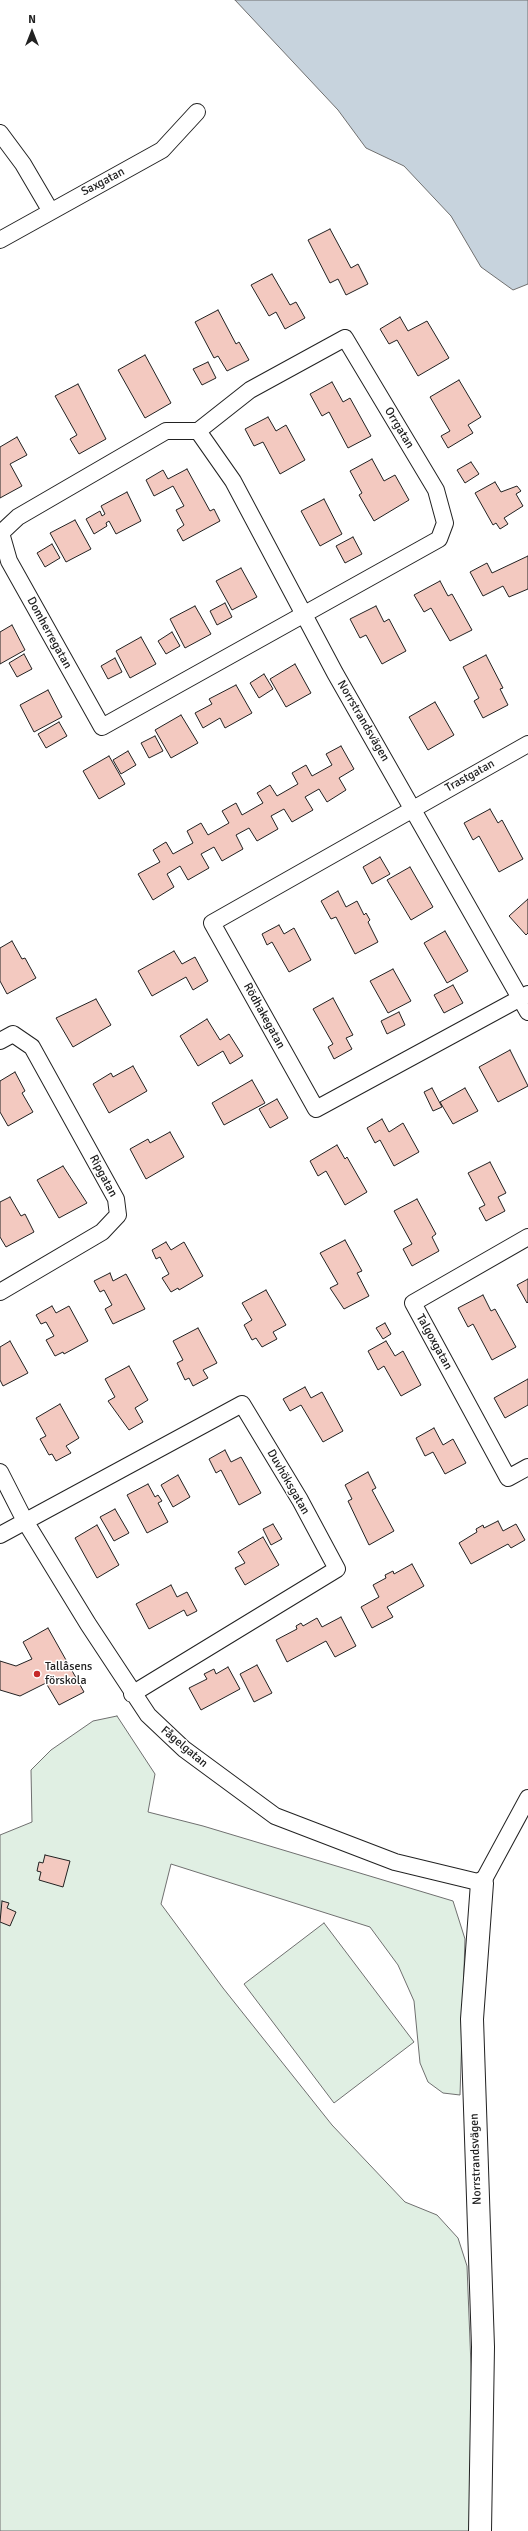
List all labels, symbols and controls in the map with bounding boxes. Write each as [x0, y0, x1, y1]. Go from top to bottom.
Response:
north arrow [12, 12, 52, 52]
text: N [28, 13, 36, 26]
street label: Saxgatan [79, 165, 127, 199]
street label: Orrgatan [381, 405, 417, 451]
street label: Domherregatan [23, 595, 75, 671]
street label: Norrstrandsvägen [334, 678, 392, 764]
street label: Trastgatan [443, 757, 497, 795]
street label: Rödhakegatan [240, 981, 288, 1051]
street label: Ripgatan [86, 1152, 120, 1200]
street label: Talgoxgatan [413, 1312, 455, 1372]
street label: Duvhöksgatan [264, 1447, 312, 1517]
place label: Tallåsens förskola [45, 1660, 92, 1688]
marker: Tallåsens förskola [32, 1669, 42, 1679]
street label: Fågelgatan [158, 1723, 210, 1771]
street label: Norrstrandsvägen [467, 2113, 485, 2205]

